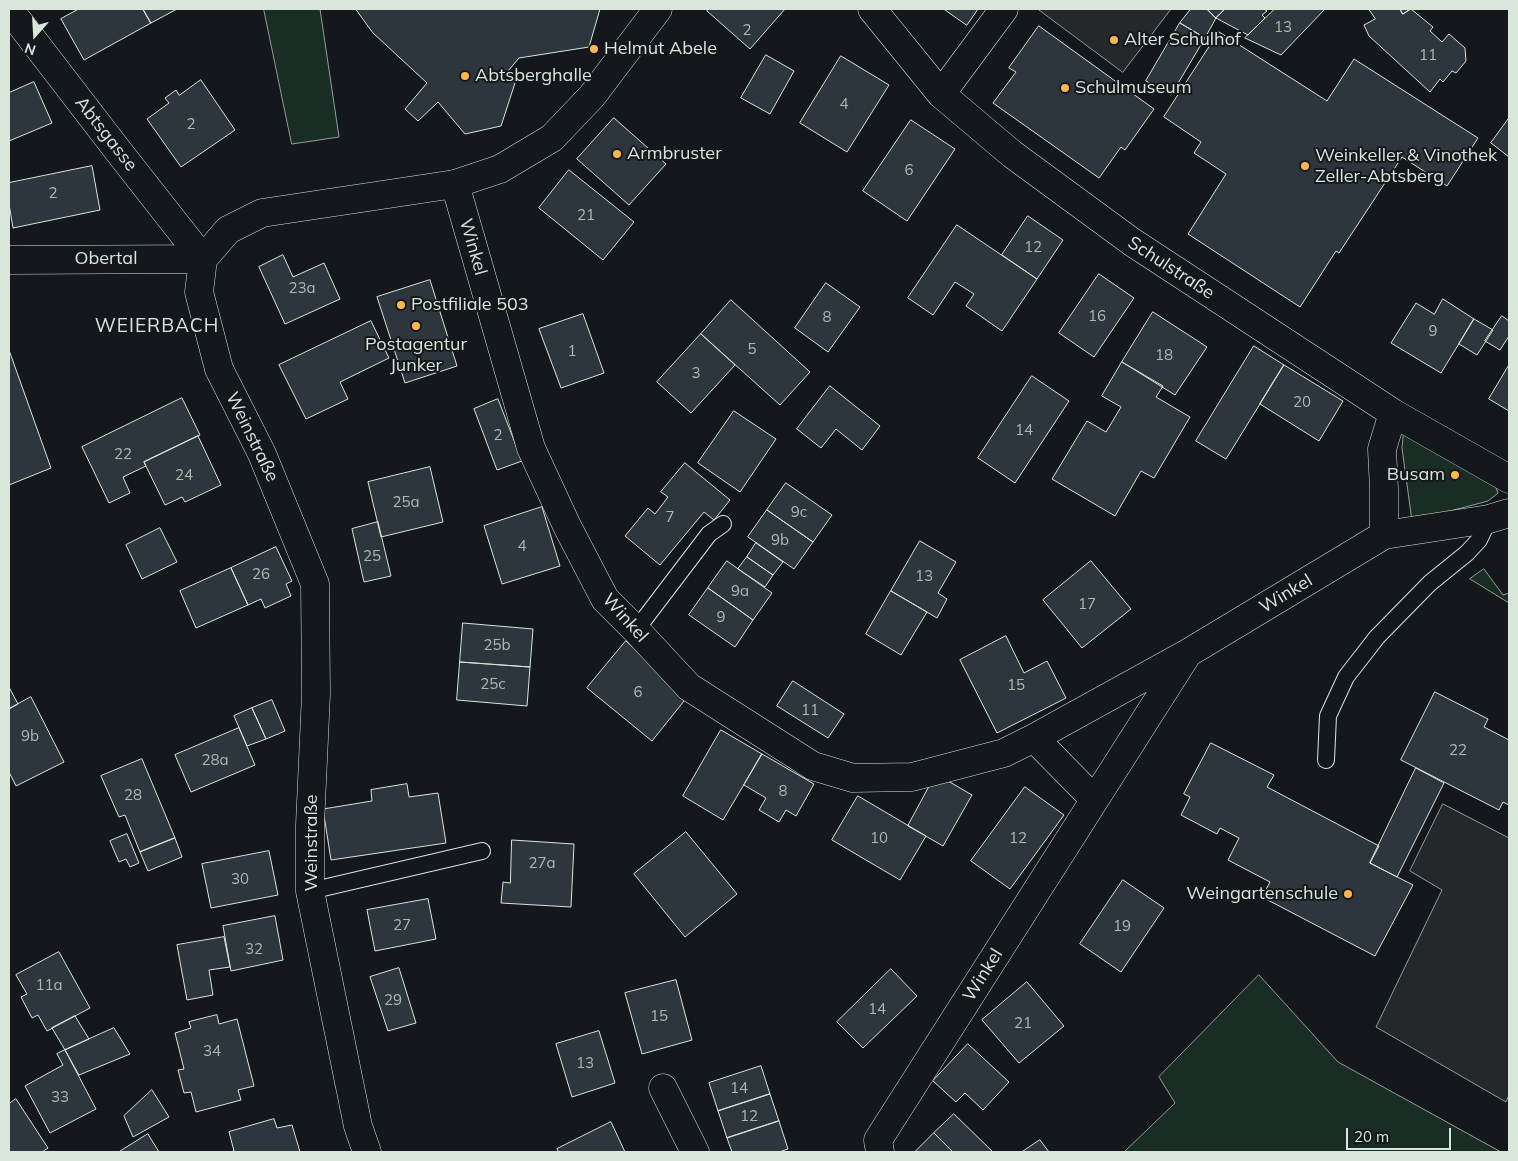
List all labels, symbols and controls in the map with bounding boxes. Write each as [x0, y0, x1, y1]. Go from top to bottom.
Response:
north arrow [10, 10, 60, 60]
house number: 13 [1274, 18, 1292, 36]
house number: 2 [743, 21, 751, 39]
place label: Alter Schulhof [1124, 29, 1241, 51]
marker: Alter Schulhof [1108, 34, 1120, 46]
place label: Helmut Abele [604, 38, 717, 60]
text: N [22, 39, 38, 59]
marker: Helmut Abele [588, 43, 600, 55]
house number: 11 [1419, 46, 1437, 64]
place label: Abtsberghalle [475, 65, 592, 87]
marker: Abtsberghalle [459, 70, 471, 82]
place label: Schulmuseum [1075, 77, 1191, 99]
marker: Schulmuseum [1059, 82, 1071, 94]
street label: Abtsgasse [70, 92, 142, 176]
house number: 4 [840, 95, 848, 113]
house number: 2 [187, 115, 195, 133]
place label: Armbruster [627, 143, 722, 165]
place label: Weinkeller & Vinothek Zeller-Abtsberg [1315, 145, 1497, 188]
marker: Armbruster [611, 148, 623, 160]
marker: Weinkeller & Vinothek Zeller-Abtsberg [1299, 160, 1311, 172]
house number: 6 [905, 161, 913, 179]
house number: 2 [49, 184, 57, 202]
house number: 21 [577, 206, 595, 224]
street label: Winkel [455, 216, 491, 278]
street label: Schulstraße [1124, 232, 1218, 304]
house number: 12 [1024, 238, 1042, 256]
street label: Obertal [75, 248, 137, 270]
house number: 23a [289, 279, 315, 297]
place label: Postfiliale 503 [411, 294, 529, 316]
marker: Postfiliale 503 [395, 299, 407, 311]
house number: 16 [1088, 307, 1106, 325]
house number: 8 [823, 308, 831, 326]
district label: WEIERBACH [94, 315, 220, 337]
marker: Postagentur Junker [410, 320, 422, 332]
house number: 9 [1429, 322, 1437, 340]
place label: Postagentur Junker [365, 334, 467, 376]
house number: 5 [748, 340, 756, 358]
house number: 1 [568, 342, 576, 360]
house number: 18 [1155, 346, 1173, 364]
house number: 3 [692, 364, 700, 382]
street label: Weinstraße [221, 389, 283, 485]
house number: 20 [1293, 393, 1311, 411]
house number: 14 [1015, 421, 1033, 439]
house number: 2 [494, 426, 502, 444]
house number: 22 [114, 445, 132, 463]
place label: Busam [1387, 464, 1445, 486]
house number: 24 [175, 466, 193, 484]
marker: Busam [1449, 469, 1461, 481]
house number: 25a [393, 493, 419, 511]
house number: 9c [791, 503, 807, 521]
house number: 7 [666, 508, 674, 526]
house number: 9b [771, 531, 789, 549]
house number: 4 [518, 537, 526, 555]
house number: 25 [363, 547, 381, 565]
house number: 26 [252, 565, 270, 583]
house number: 13 [915, 567, 933, 585]
street label: Winkel [1256, 570, 1316, 618]
house number: 9a [731, 582, 749, 600]
street label: Winkel [598, 589, 652, 647]
house number: 17 [1078, 595, 1096, 613]
house number: 9 [717, 608, 725, 626]
house number: 25b [484, 636, 510, 654]
house number: 25c [480, 675, 506, 693]
house number: 15 [1007, 676, 1025, 694]
house number: 6 [634, 683, 642, 701]
house number: 11 [801, 701, 819, 719]
house number: 9b [21, 727, 39, 745]
house number: 22 [1449, 741, 1467, 759]
house number: 28a [202, 751, 228, 769]
house number: 8 [779, 782, 787, 800]
house number: 28 [124, 786, 142, 804]
street label: Weinstraße [301, 794, 323, 892]
house number: 10 [870, 829, 888, 847]
house number: 12 [1009, 829, 1027, 847]
house number: 27a [529, 854, 555, 872]
house number: 30 [231, 870, 249, 888]
place label: Weingartenschule [1186, 883, 1338, 905]
marker: Weingartenschule [1342, 888, 1354, 900]
house number: 27 [393, 916, 411, 934]
house number: 19 [1113, 917, 1131, 935]
house number: 32 [245, 940, 263, 958]
street label: Winkel [958, 945, 1008, 1005]
house number: 11a [36, 976, 62, 994]
house number: 29 [384, 991, 402, 1009]
house number: 14 [868, 1000, 886, 1018]
house number: 15 [650, 1007, 668, 1025]
house number: 21 [1014, 1014, 1032, 1032]
house number: 34 [203, 1042, 221, 1060]
house number: 13 [576, 1054, 594, 1072]
house number: 14 [730, 1079, 748, 1097]
house number: 33 [51, 1088, 69, 1106]
house number: 12 [740, 1107, 758, 1125]
scale bar [1348, 1118, 1453, 1150]
text: 20 m [1354, 1127, 1389, 1146]

